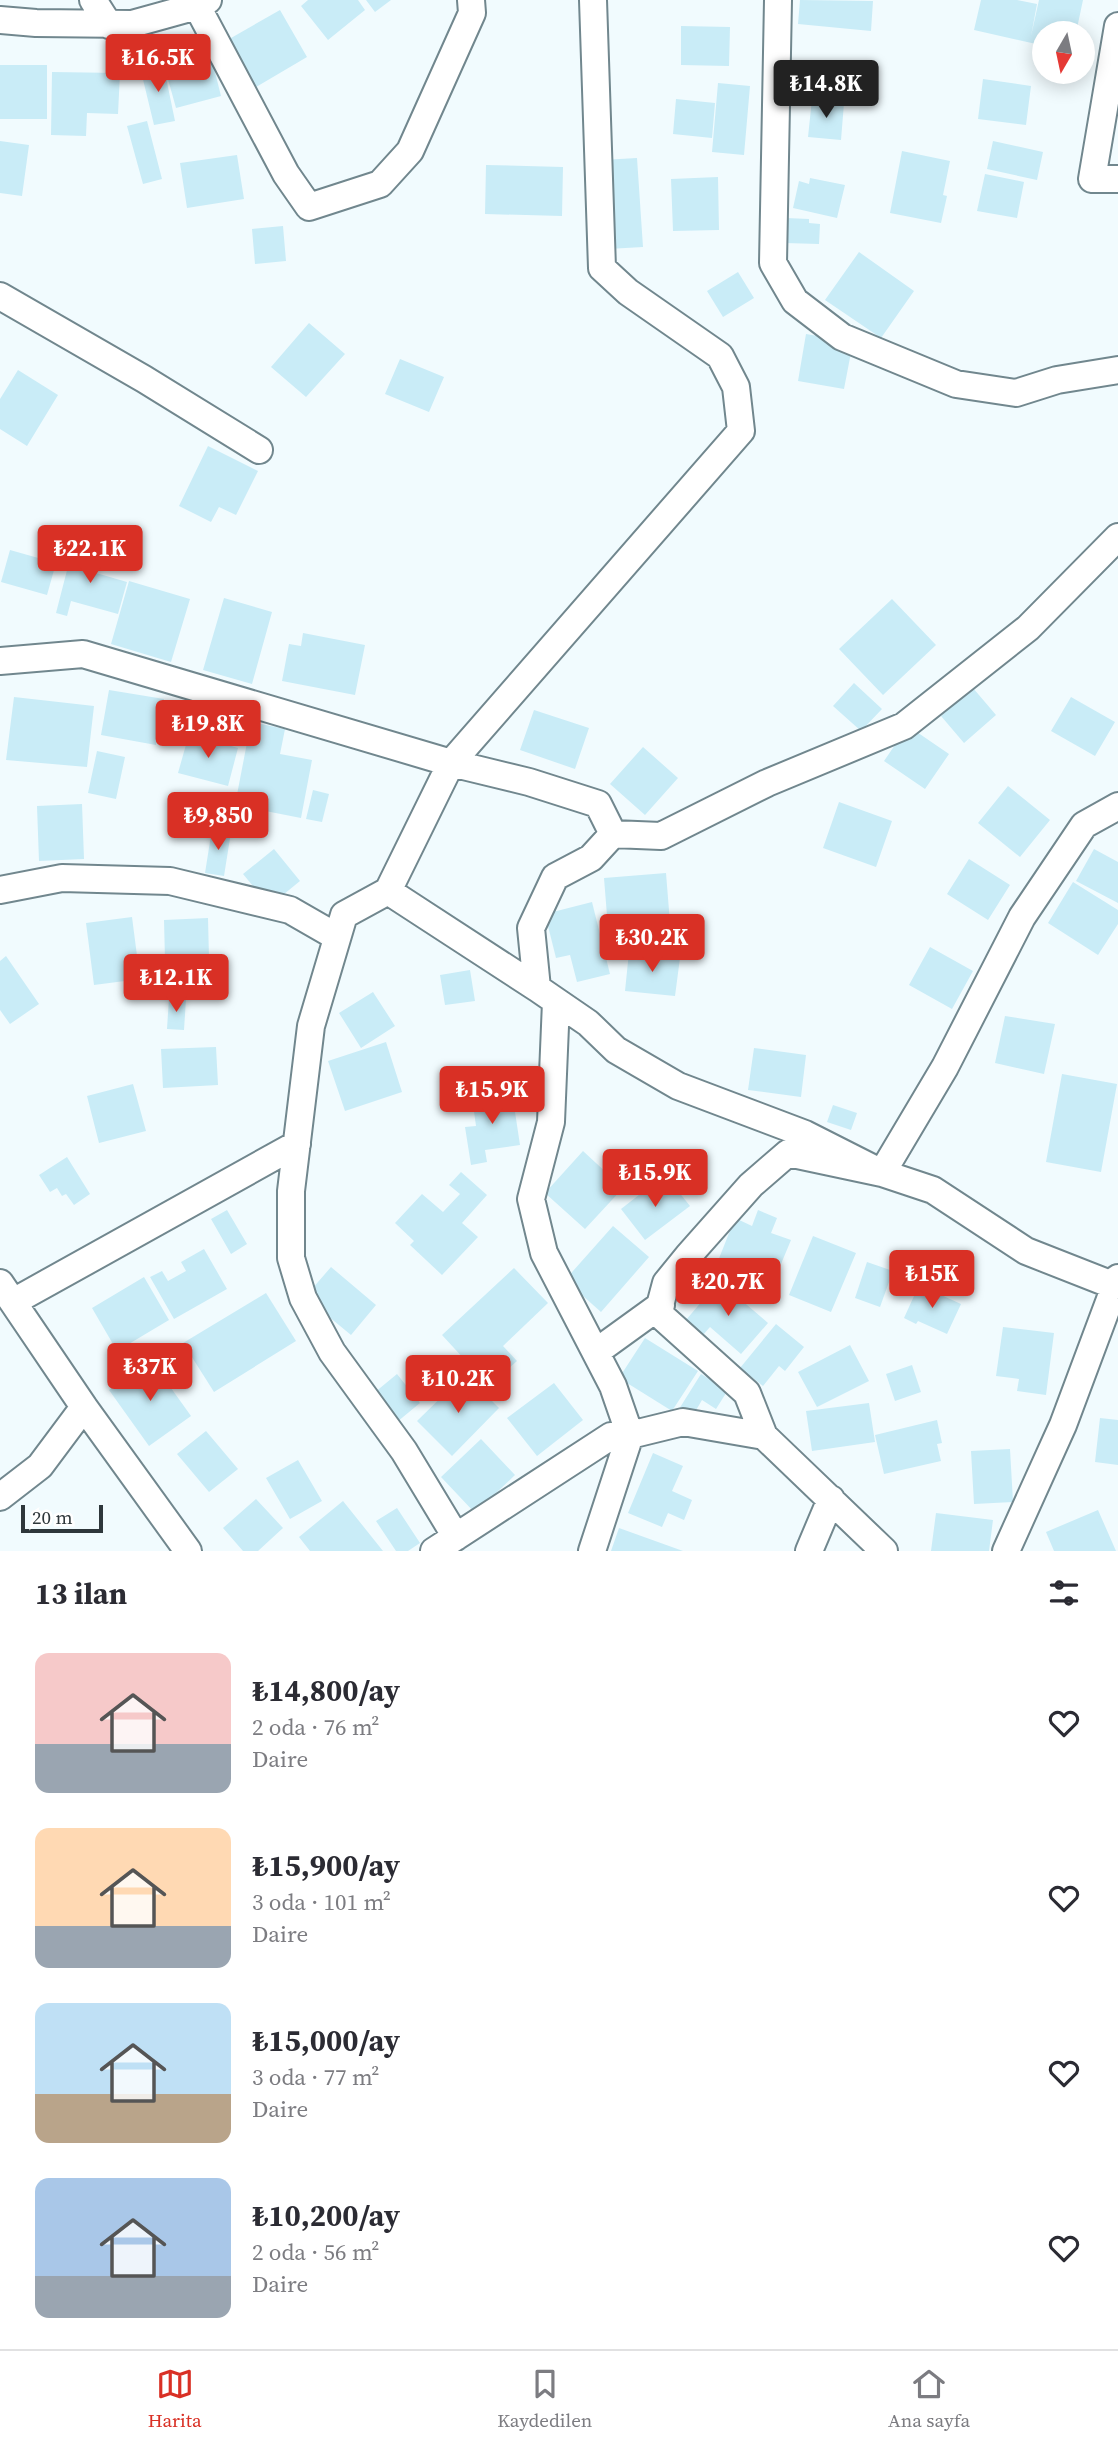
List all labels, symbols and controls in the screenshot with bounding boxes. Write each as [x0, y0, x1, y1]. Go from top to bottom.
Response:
north arrow [1032, 21, 1096, 84]
map controls [1032, 21, 1095, 84]
pin: ₺16.5K [101, 34, 215, 94]
text: ₺16.5K [122, 41, 194, 73]
pin: ₺14.8K [769, 60, 883, 120]
text: ₺14.8K [790, 67, 862, 99]
pin: ₺22.1K [33, 526, 147, 585]
text: ₺22.1K [54, 532, 126, 564]
pin: ₺19.8K [151, 700, 265, 760]
text: ₺19.8K [172, 707, 244, 739]
pin: ₺9,850 [161, 792, 275, 852]
text: ₺9,850 [183, 799, 253, 831]
pin: ₺30.2K [595, 914, 709, 974]
text: ₺30.2K [616, 921, 688, 953]
pin: ₺12.1K [119, 954, 233, 1014]
text: ₺12.1K [140, 961, 212, 993]
pin: ₺15.9K [435, 1066, 549, 1126]
text: ₺15.9K [456, 1073, 528, 1105]
pin: ₺15.9K [598, 1150, 712, 1209]
text: ₺15.9K [619, 1156, 691, 1188]
pin: ₺15K [891, 1250, 973, 1310]
text: ₺15K [905, 1257, 959, 1289]
pin: ₺20.7K [671, 1258, 785, 1318]
text: ₺20.7K [692, 1265, 764, 1297]
pin: ₺37K [109, 1344, 191, 1403]
text: ₺37K [123, 1350, 177, 1382]
pin: ₺10.2K [401, 1356, 515, 1415]
text: ₺10.2K [422, 1362, 494, 1394]
scale bar [21, 1502, 103, 1534]
text: 20 m [32, 1504, 73, 1530]
text: 13 ilan [35, 1573, 127, 1614]
icon: filters [1045, 1574, 1083, 1612]
text: ₺14,800/ay [252, 1670, 400, 1711]
icon: home [91, 1681, 175, 1765]
icon: heart [1045, 1704, 1083, 1742]
text: 2 oda · 76 m² [252, 1711, 380, 1743]
text: Daire [252, 1743, 308, 1775]
text: ₺15,900/ay [252, 1845, 400, 1886]
icon: home [91, 1856, 175, 1940]
icon: heart [1045, 1879, 1083, 1917]
text: 3 oda · 101 m² [252, 1886, 391, 1918]
text: Daire [252, 1918, 308, 1950]
text: ₺15,000/ay [252, 2020, 400, 2061]
icon: home [91, 2031, 175, 2115]
icon: heart [1045, 2054, 1083, 2092]
text: 3 oda · 77 m² [252, 2061, 380, 2093]
text: Daire [252, 2093, 308, 2125]
text: ₺10,200/ay [252, 2195, 400, 2236]
icon: home [91, 2206, 175, 2290]
icon: heart [1045, 2229, 1083, 2267]
text: 2 oda · 56 m² [252, 2236, 380, 2268]
text: Daire [252, 2268, 308, 2300]
tab: Harita [148, 2365, 202, 2433]
tab: Kaydedilen [497, 2365, 592, 2433]
tab: Ana sayfa [888, 2365, 970, 2433]

